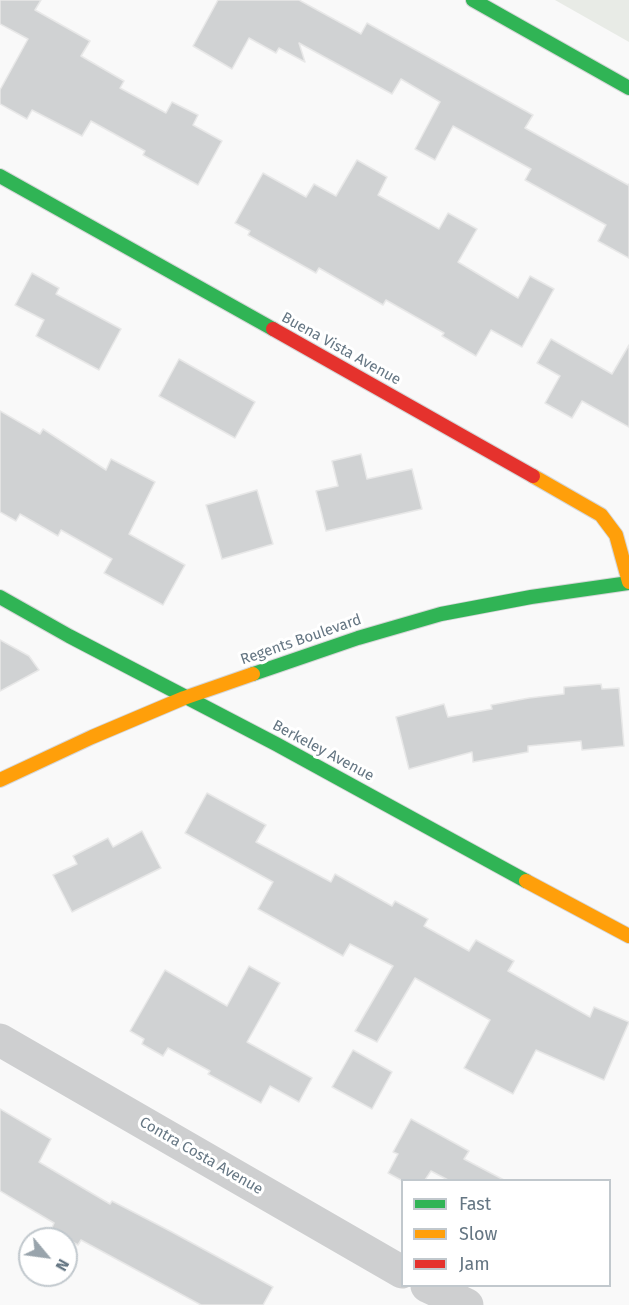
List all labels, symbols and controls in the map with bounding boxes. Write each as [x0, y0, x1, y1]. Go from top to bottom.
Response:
street label: Buena Vista Avenue [278, 309, 404, 389]
street label: Regents Boulevard [238, 611, 364, 669]
street label: Berkeley Avenue [269, 717, 377, 785]
street label: Contra Costa Avenue [136, 1113, 266, 1199]
legend [401, 1179, 611, 1287]
text: Fast [459, 1193, 491, 1215]
text: Slow [459, 1223, 497, 1245]
north arrow [18, 1227, 78, 1287]
text: Jam [459, 1253, 490, 1275]
text: N [52, 1256, 73, 1274]

